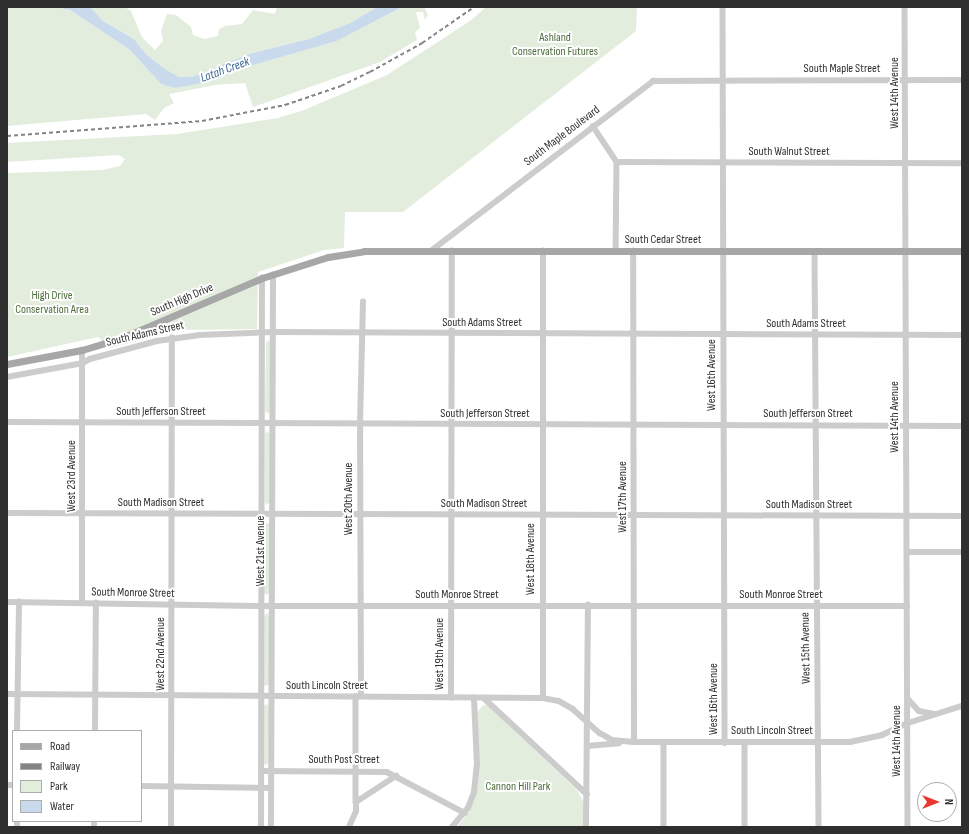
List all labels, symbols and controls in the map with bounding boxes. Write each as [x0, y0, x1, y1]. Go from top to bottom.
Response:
park label: Ashland Conservation Futures [512, 31, 598, 59]
water label: Latah Creek [198, 54, 252, 86]
street label: West 14th Avenue [888, 57, 902, 129]
street label: South Maple Street [804, 62, 880, 76]
street label: South Maple Boulevard [521, 103, 603, 169]
street label: South Walnut Street [748, 145, 830, 159]
street label: South Cedar Street [625, 233, 701, 247]
street label: South High Drive [148, 280, 216, 320]
park label: High Drive Conservation Area [15, 289, 89, 317]
street label: South Adams Street [442, 316, 522, 330]
street label: South Adams Street [766, 317, 846, 331]
street label: South Adams Street [105, 318, 185, 350]
street label: West 16th Avenue [705, 339, 719, 411]
street label: West 14th Avenue [888, 381, 902, 453]
street label: South Jefferson Street [116, 405, 206, 419]
street label: South Jefferson Street [440, 407, 530, 421]
street label: South Jefferson Street [763, 407, 853, 421]
street label: West 23rd Avenue [65, 440, 79, 512]
street label: West 17th Avenue [616, 461, 630, 533]
street label: West 20th Avenue [342, 463, 356, 535]
street label: South Madison Street [118, 496, 204, 510]
street label: South Madison Street [441, 497, 527, 511]
street label: South Madison Street [766, 498, 852, 512]
street label: West 21st Avenue [254, 516, 268, 586]
street label: West 18th Avenue [524, 523, 538, 595]
street label: South Monroe Street [91, 585, 175, 601]
street label: South Monroe Street [415, 588, 499, 602]
street label: South Monroe Street [739, 588, 823, 602]
street label: West 15th Avenue [798, 612, 814, 684]
street label: West 22nd Avenue [154, 617, 168, 691]
street label: West 19th Avenue [433, 618, 447, 690]
street label: West 16th Avenue [707, 663, 721, 735]
street label: South Lincoln Street [286, 679, 368, 693]
street label: West 14th Avenue [890, 705, 904, 777]
street label: South Lincoln Street [731, 724, 813, 738]
legend [12, 730, 142, 822]
text: Road [50, 739, 70, 754]
street label: South Post Street [308, 753, 380, 767]
text: Railway [50, 759, 80, 774]
text: Park [50, 779, 68, 794]
park label: Cannon Hill Park [486, 780, 550, 794]
north arrow [917, 782, 957, 822]
text: Water [50, 799, 74, 814]
text: N [942, 799, 955, 805]

